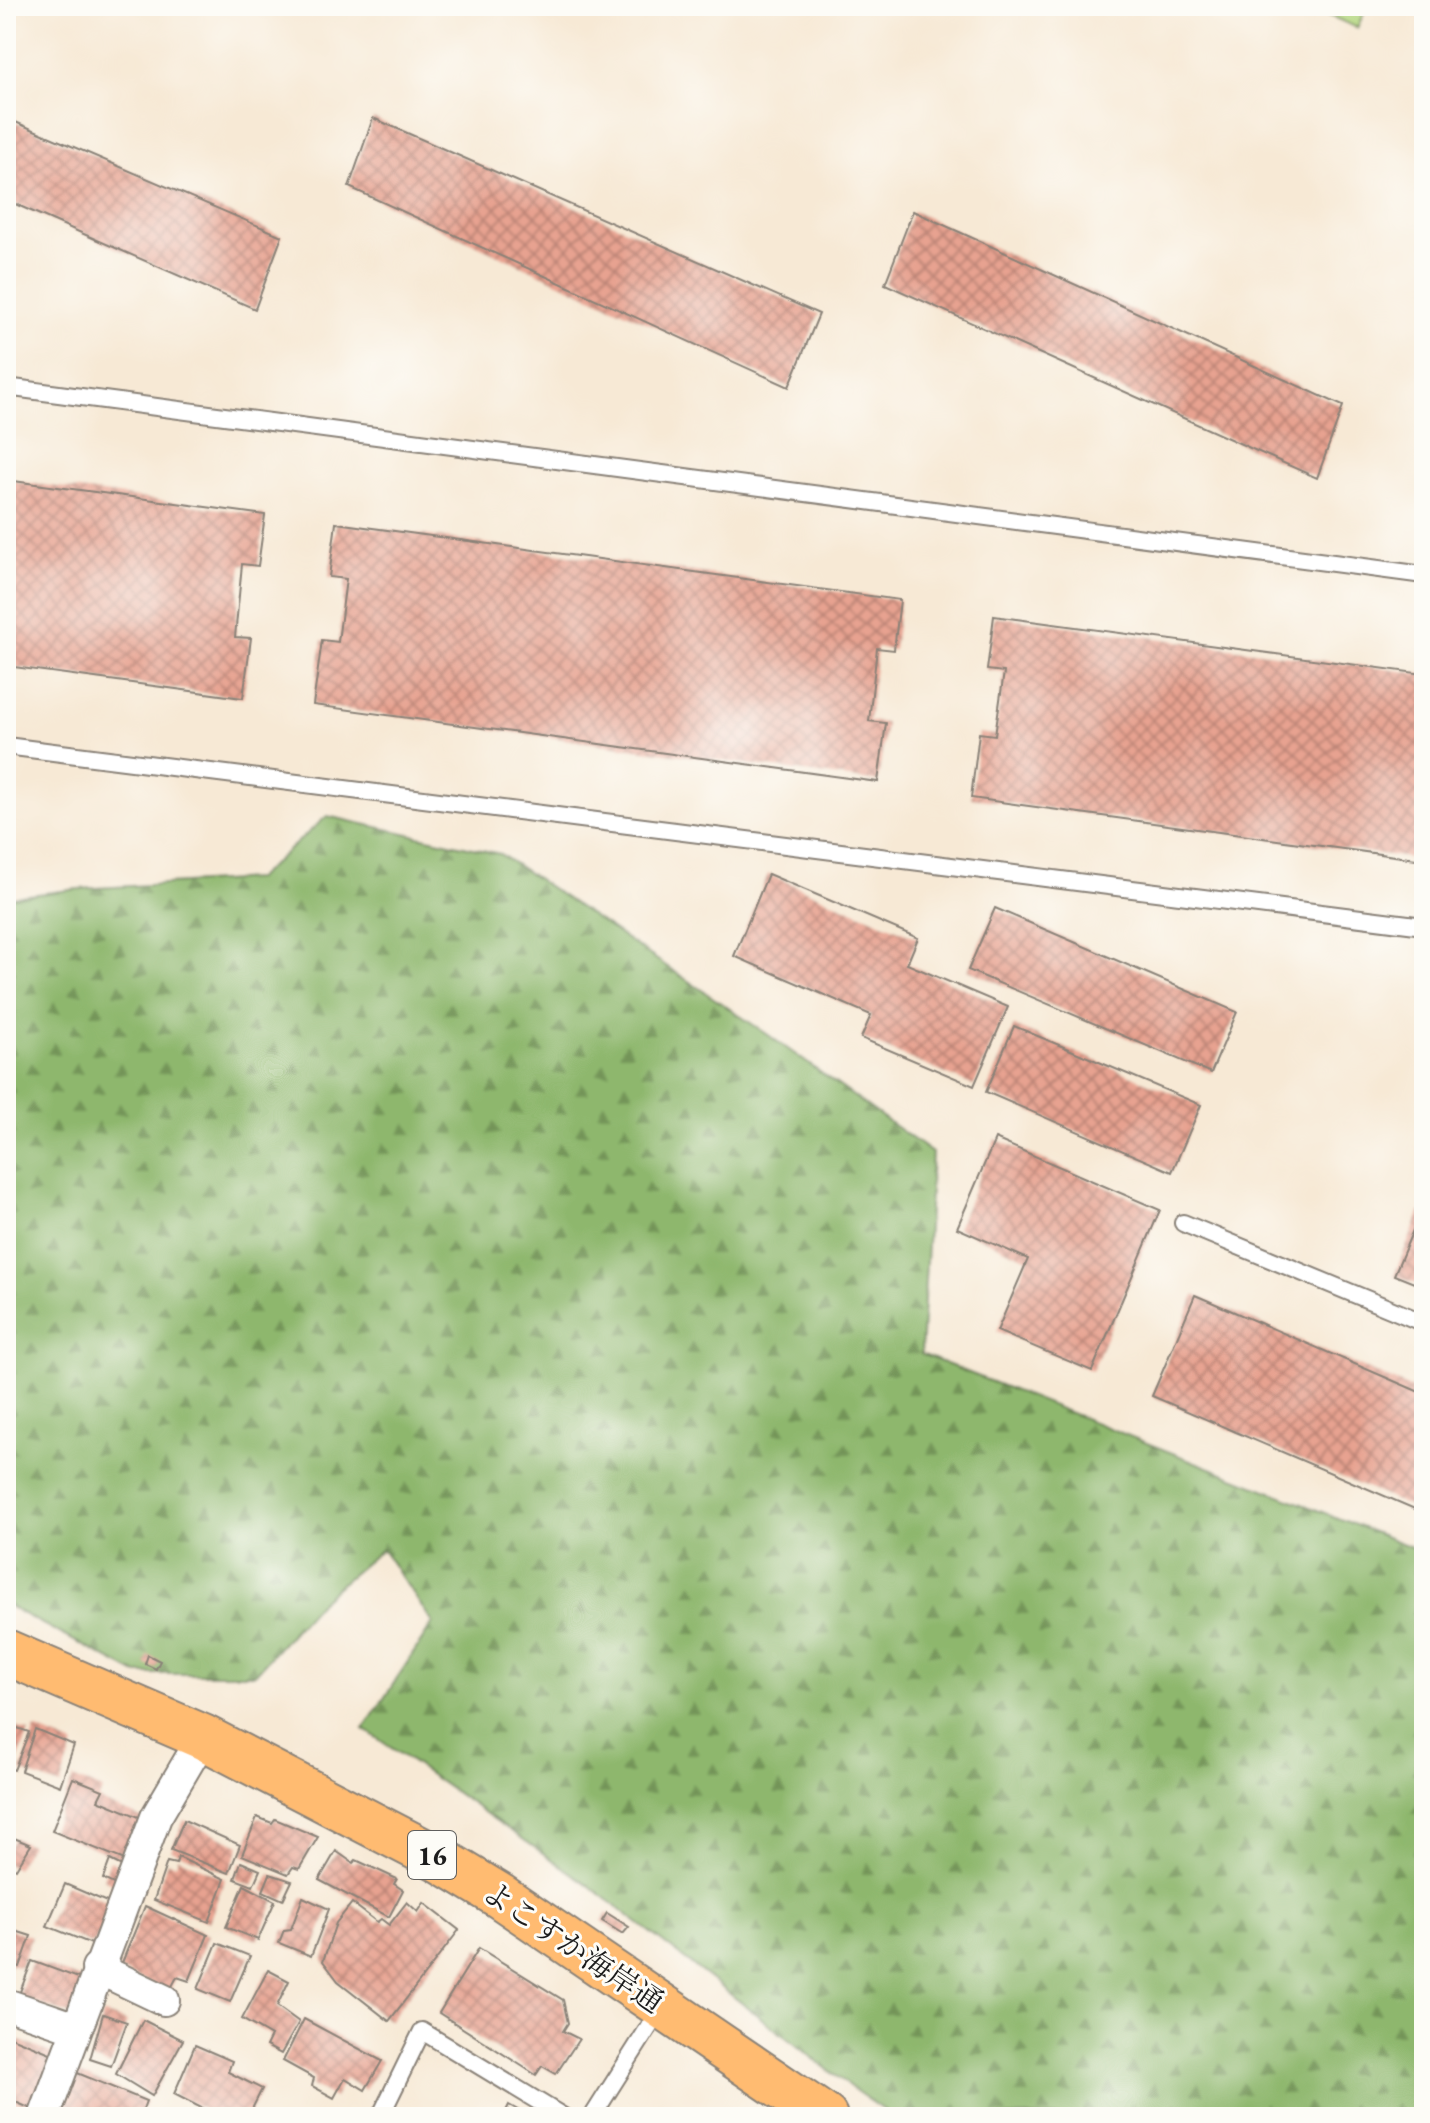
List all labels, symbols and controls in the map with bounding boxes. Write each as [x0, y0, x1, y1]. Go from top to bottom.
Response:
road number: 16 [408, 1831, 456, 1879]
street label: よこすか海岸通 [475, 1872, 671, 2021]

